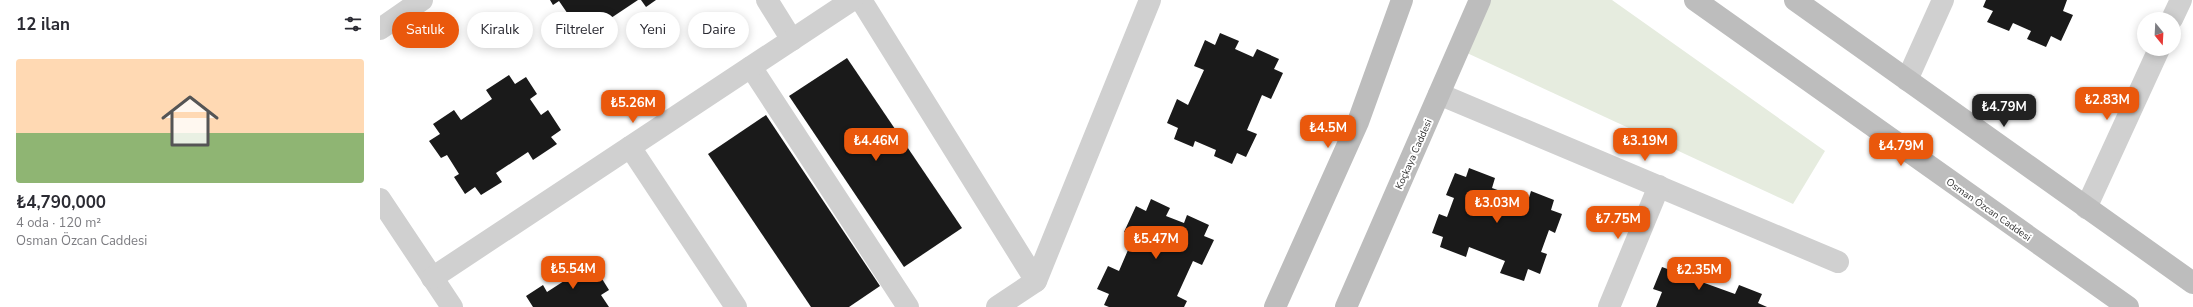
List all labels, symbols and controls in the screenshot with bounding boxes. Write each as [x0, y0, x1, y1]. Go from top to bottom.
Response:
chip: Satılık [392, 12, 459, 48]
chip: Kiralık [467, 12, 533, 48]
chip: Filtreler [541, 12, 618, 48]
chip: Yeni [626, 12, 680, 48]
chip: Daire [688, 12, 749, 48]
north arrow [2137, 12, 2181, 56]
map controls [2137, 12, 2181, 56]
text: 12 ilan [16, 13, 70, 36]
icon: filters [342, 13, 364, 35]
icon: home [154, 85, 226, 157]
pin: ₺2.83M [2074, 87, 2140, 121]
pin: ₺5.26M [600, 90, 666, 124]
text: ₺2.83M [2084, 91, 2130, 109]
text: ₺5.26M [610, 94, 656, 112]
pin: ₺4.79M [1971, 94, 2037, 128]
text: ₺4.79M [1981, 98, 2027, 116]
pin: ₺4.5M [1300, 115, 1356, 149]
street label: Koçkaya Caddesi [1392, 117, 1436, 192]
text: ₺4.5M [1309, 119, 1347, 137]
pin: ₺4.46M [843, 128, 909, 162]
pin: ₺3.19M [1612, 128, 1678, 162]
text: ₺4.46M [853, 132, 899, 150]
text: ₺3.19M [1622, 132, 1668, 150]
pin: ₺4.79M [1868, 133, 1934, 167]
text: ₺4.79M [1878, 137, 1924, 155]
street label: Osman Özcan Caddesi [1943, 175, 2034, 244]
pin: ₺3.03M [1464, 190, 1530, 224]
text: ₺4,790,000 [16, 191, 106, 214]
text: ₺3.03M [1474, 194, 1520, 212]
pin: ₺7.75M [1585, 206, 1651, 240]
text: ₺7.75M [1595, 210, 1641, 228]
text: 4 oda · 120 m² [16, 214, 101, 232]
pin: ₺5.47M [1123, 226, 1189, 260]
text: ₺5.47M [1133, 230, 1179, 248]
text: Osman Özcan Caddesi [16, 232, 147, 250]
pin: ₺5.54M [540, 256, 606, 290]
pin: ₺2.35M [1666, 257, 1732, 291]
text: ₺5.54M [550, 260, 596, 278]
text: ₺2.35M [1676, 261, 1722, 279]

